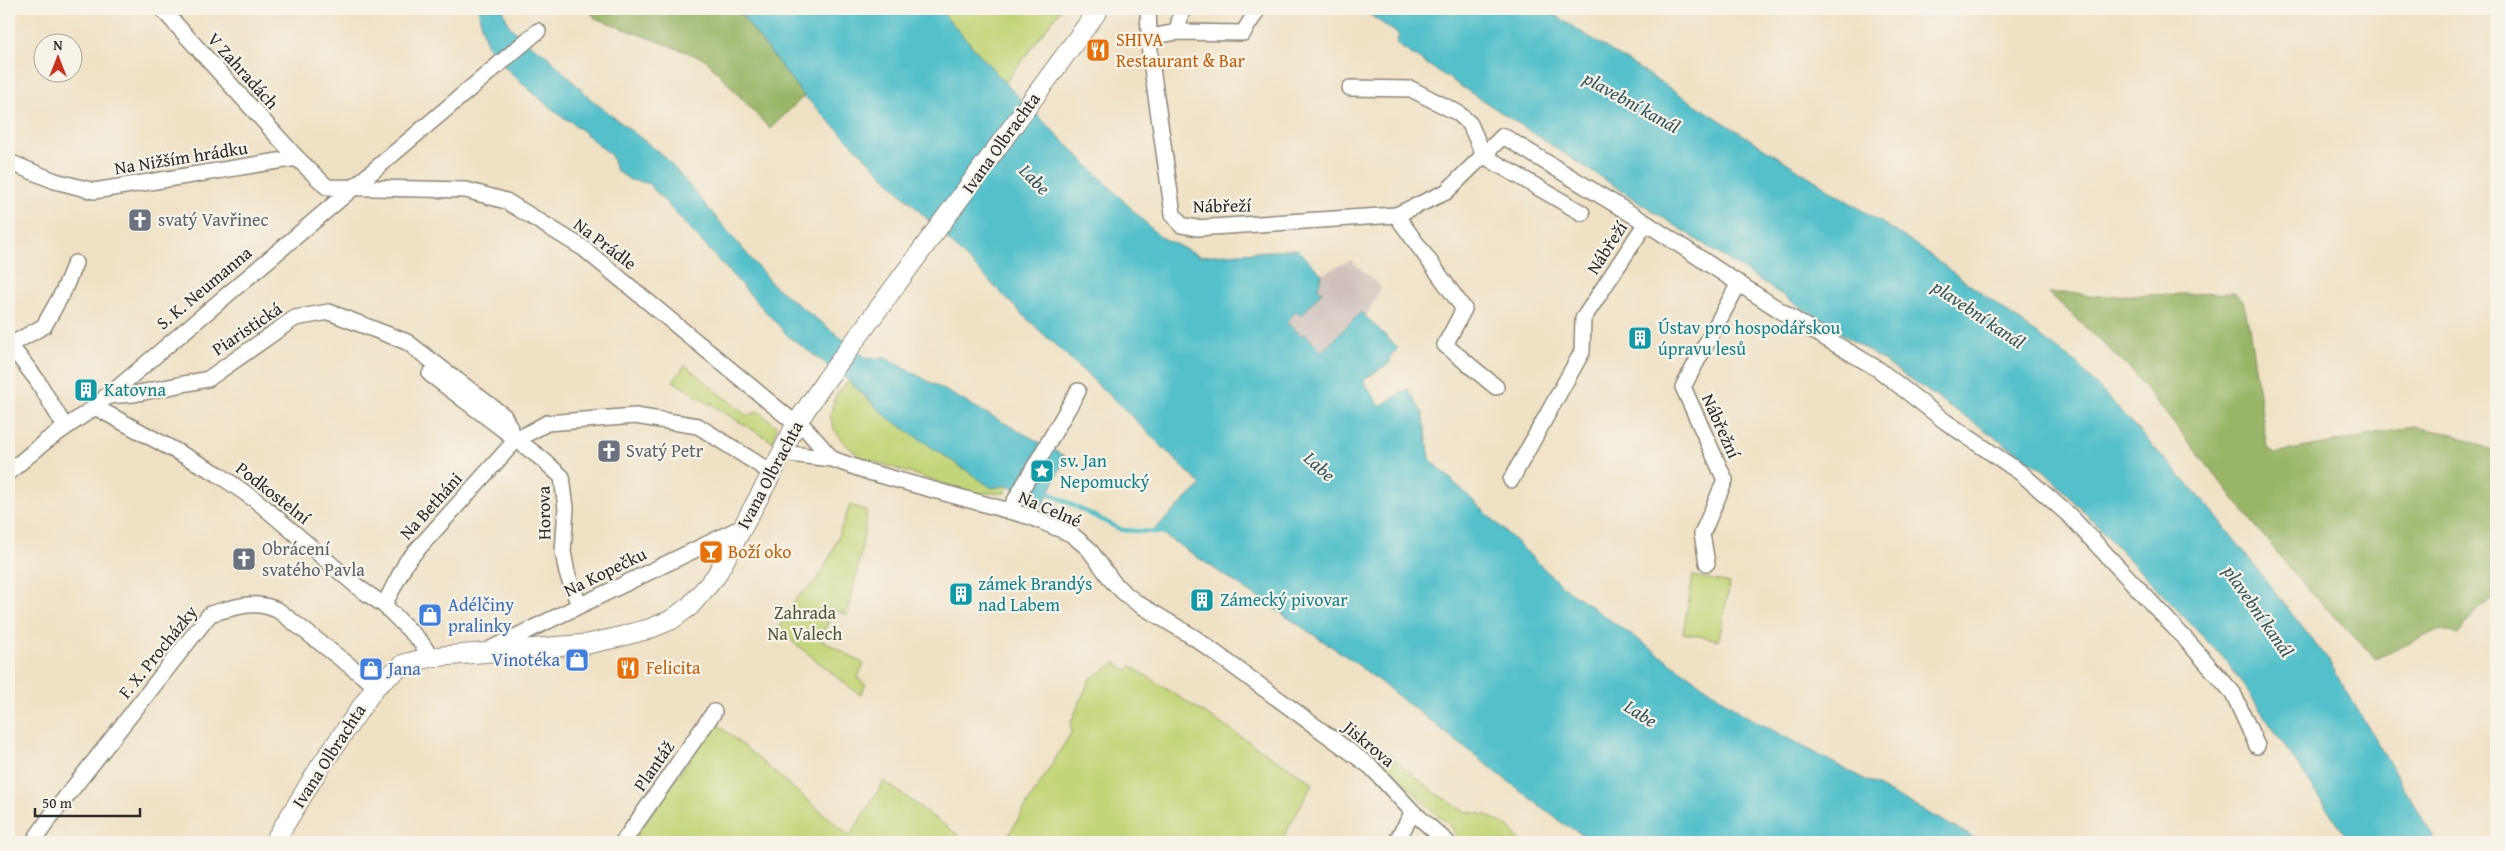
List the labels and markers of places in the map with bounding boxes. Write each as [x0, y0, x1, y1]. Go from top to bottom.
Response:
place label: SHIVA Restaurant & Bar [1116, 26, 1246, 74]
restaurant icon: SHIVA Restaurant & Bar [1085, 37, 1111, 63]
place label: svatý Vavřinec [158, 206, 268, 233]
church icon: svatý Vavřinec [127, 207, 153, 233]
place label: Ústav pro hospodářskou úpravu lesů [1658, 314, 1841, 362]
building icon: Ústav pro hospodářskou úpravu lesů [1627, 325, 1653, 351]
place label: Katovna [104, 376, 166, 403]
building icon: Katovna [73, 377, 99, 403]
place label: Svatý Petr [626, 437, 704, 464]
church icon: Svatý Petr [596, 438, 622, 464]
place label: sv. Jan Nepomucký [1060, 447, 1149, 495]
place icon: sv. Jan Nepomucký [1029, 458, 1055, 484]
place label: Obrácení svatého Pavla [262, 535, 365, 583]
place label: Boží oko [728, 538, 791, 565]
bar icon: Boží oko [698, 539, 724, 565]
church icon: Obrácení svatého Pavla [231, 546, 257, 572]
place label: zámek Brandýs nad Labem [978, 570, 1092, 618]
building icon: zámek Brandýs nad Labem [948, 581, 974, 607]
place label: Zámecký pivovar [1220, 586, 1348, 613]
building icon: Zámecký pivovar [1189, 587, 1215, 613]
place label: Adélčiny pralinky [448, 591, 514, 639]
shop icon: Adélčiny pralinky [417, 602, 443, 628]
place label: Vinotéka [491, 646, 560, 673]
shop icon: Vinotéka [564, 647, 590, 673]
place label: Felicita [646, 654, 701, 681]
place label: Jana [386, 655, 421, 682]
restaurant icon: Felicita [615, 655, 641, 681]
shop icon: Jana [358, 656, 384, 682]

